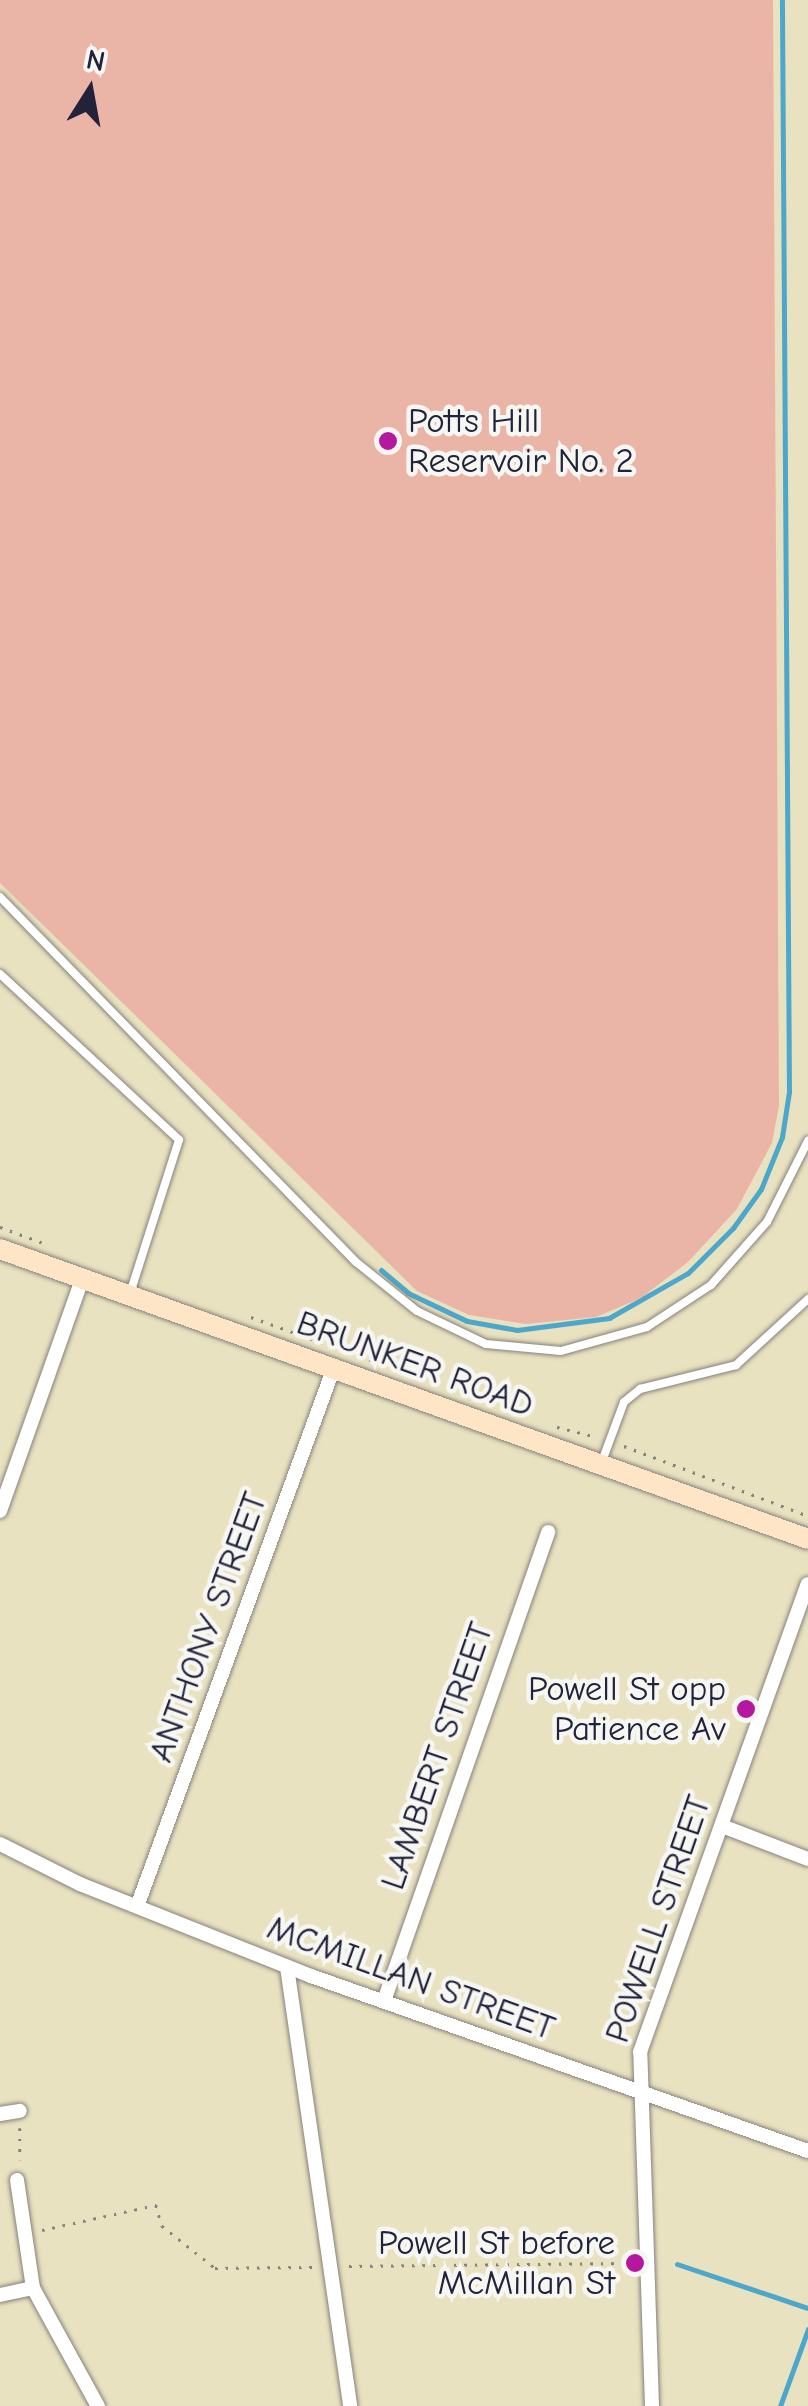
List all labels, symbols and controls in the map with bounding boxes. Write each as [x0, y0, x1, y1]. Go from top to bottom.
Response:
north arrow [40, 40, 140, 140]
text: N [84, 43, 108, 78]
place label: Potts Hill Reservoir No. 2 [408, 400, 634, 482]
marker: Potts Hill Reservoir No. 2 [377, 430, 399, 452]
street label: BRUNKER ROAD [291, 1302, 539, 1426]
street label: ANTHONY STREET [140, 1486, 276, 1768]
street label: LAMBERT STREET [372, 1617, 502, 1895]
place label: Powell St opp Patience Av [528, 1668, 726, 1750]
marker: Powell St opp Patience Av [735, 1698, 757, 1720]
street label: POWELL STREET [596, 1790, 720, 2048]
street label: MCMILLAN STREET [262, 1906, 560, 2050]
place label: Powell St before McMillan St [378, 2222, 615, 2304]
marker: Powell St before McMillan St [624, 2252, 646, 2274]

